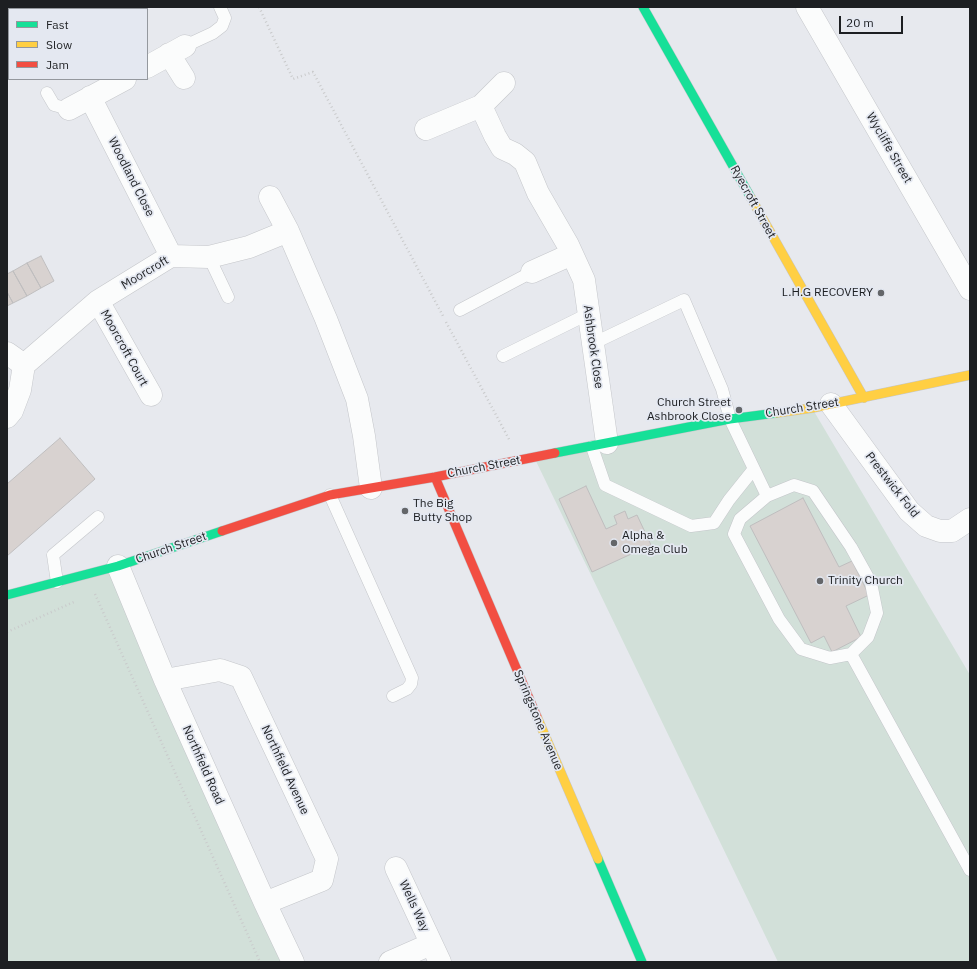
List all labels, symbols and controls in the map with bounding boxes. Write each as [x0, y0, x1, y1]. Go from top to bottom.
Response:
legend [8, 8, 148, 80]
scale bar [841, 8, 905, 34]
text: 20 m [846, 15, 874, 30]
text: Fast [46, 17, 69, 32]
text: Slow [46, 37, 72, 52]
text: Jam [46, 57, 69, 72]
street label: Wycliffe Street [863, 110, 915, 186]
street label: Woodland Close [105, 135, 157, 219]
street label: Ryecroft Street [727, 163, 779, 241]
street label: Moorcroft [119, 253, 171, 293]
place label: L.H.G RECOVERY [782, 286, 873, 300]
marker: L.H.G RECOVERY [876, 288, 886, 298]
street label: Ashbrook Close [580, 304, 606, 390]
street label: Moorcroft Court [97, 307, 151, 389]
street label: Church Street [764, 395, 840, 421]
place label: Church Street Ashbrook Close [647, 396, 731, 424]
marker: Church Street Ashbrook Close [734, 405, 744, 415]
street label: Prestwick Fold [862, 450, 922, 520]
street label: Church Street [446, 453, 522, 481]
place label: The Big Butty Shop [413, 497, 472, 525]
marker: The Big Butty Shop [400, 506, 410, 516]
street label: Church Street [134, 529, 208, 567]
place label: Alpha & Omega Club [622, 529, 688, 557]
marker: Alpha & Omega Club [609, 538, 619, 548]
place label: Trinity Church [828, 574, 903, 588]
marker: Trinity Church [815, 576, 825, 586]
street label: Springstone Avenue [510, 668, 566, 772]
street label: Northfield Road [179, 723, 227, 807]
street label: Northfield Avenue [258, 723, 312, 817]
street label: Wells Way [396, 878, 432, 934]

